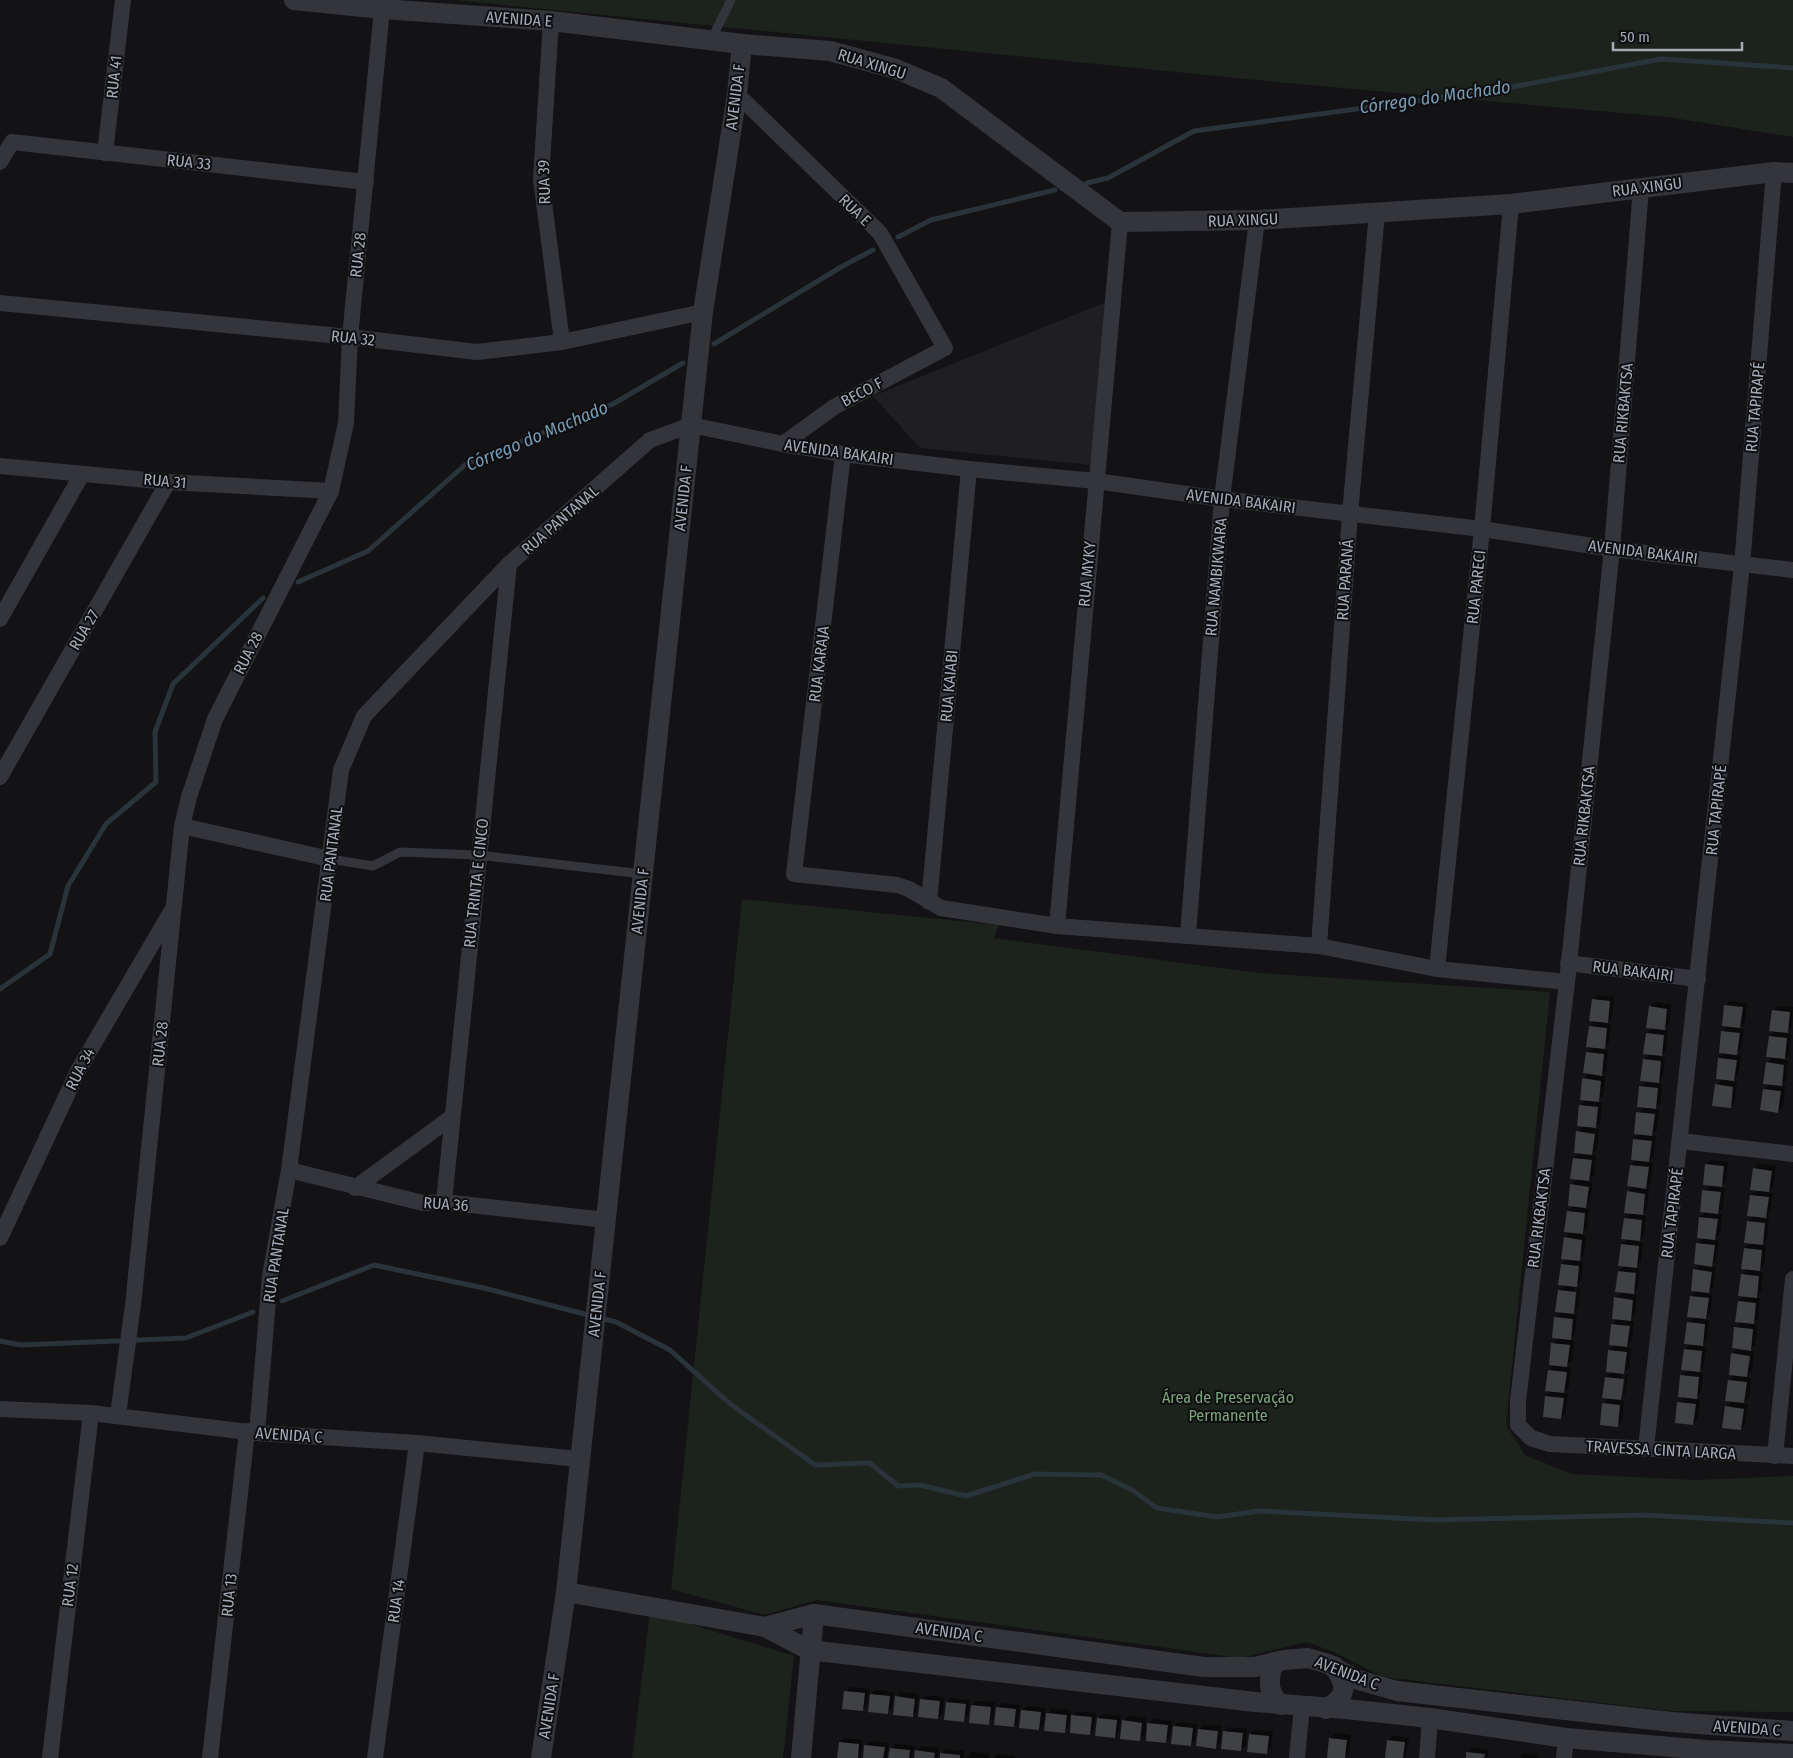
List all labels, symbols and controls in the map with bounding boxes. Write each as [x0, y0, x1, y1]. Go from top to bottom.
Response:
street label: AVENIDA E [485, 7, 553, 31]
scale bar [1613, 20, 1742, 52]
text: 50 m [1620, 28, 1650, 46]
street label: RUA XINGU [836, 45, 908, 83]
street label: RUA 41 [102, 55, 126, 99]
street label: AVENIDA F [722, 63, 748, 131]
water label: Córrego do Machado [1358, 76, 1512, 118]
street label: RUA 33 [166, 150, 212, 174]
street label: RUA 39 [534, 159, 554, 205]
street label: RUA XINGU [1611, 173, 1683, 201]
street label: RUA E [835, 190, 875, 230]
street label: RUA XINGU [1208, 209, 1278, 231]
street label: RUA 28 [346, 232, 370, 278]
street label: RUA 32 [330, 326, 376, 350]
street label: RUA TAPIRAPÉ [1742, 361, 1768, 453]
street label: RUA RIKBAKTSA [1609, 362, 1637, 464]
street label: BECO F [838, 373, 886, 411]
water label: Córrego do Machado [463, 396, 611, 476]
street label: AVENIDA BAKAIRI [783, 435, 895, 469]
street label: AVENIDA F [670, 464, 696, 532]
street label: RUA 31 [143, 470, 187, 492]
street label: RUA PANTANAL [518, 481, 602, 559]
street label: AVENIDA BAKAIRI [1185, 485, 1297, 517]
street label: RUA NAMBIKWARA [1201, 517, 1231, 637]
street label: AVENIDA BAKAIRI [1587, 536, 1699, 568]
street label: RUA PARANÁ [1333, 538, 1357, 621]
street label: RUA MYKY [1075, 540, 1099, 607]
street label: RUA PARECI [1463, 549, 1489, 625]
street label: RUA 27 [65, 606, 103, 654]
street label: RUA KARAJA [805, 624, 833, 703]
street label: RUA 28 [229, 629, 267, 677]
street label: RUA KAIABI [936, 649, 962, 723]
street label: RUA TAPIRAPÉ [1702, 764, 1730, 856]
street label: RUA RIKBAKTSA [1569, 765, 1599, 867]
street label: RUA PANTANAL [316, 805, 346, 903]
street label: RUA TRINTA E CINCO [460, 817, 492, 949]
street label: AVENIDA F [627, 867, 653, 935]
street label: RUA BAKAIRI [1592, 957, 1674, 985]
street label: RUA 28 [148, 1021, 172, 1067]
street label: RUA 34 [61, 1044, 99, 1093]
street label: RUA RIKBAKTSA [1523, 1166, 1555, 1269]
street label: RUA TAPIRAPÉ [1657, 1167, 1687, 1259]
street label: RUA 36 [423, 1193, 469, 1215]
street label: RUA PANTANAL [259, 1206, 293, 1304]
street label: AVENIDA F [584, 1270, 610, 1338]
park label: Área de Preservação Permanente [1162, 1388, 1294, 1425]
street label: AVENIDA C [255, 1423, 323, 1447]
street label: TRAVESSA CINTA LARGA [1586, 1437, 1737, 1463]
street label: RUA 12 [58, 1562, 82, 1608]
street label: RUA 13 [217, 1572, 241, 1618]
street label: RUA 14 [384, 1578, 409, 1624]
street label: AVENIDA C [914, 1618, 984, 1646]
street label: AVENIDA C [1312, 1652, 1382, 1694]
street label: AVENIDA F [534, 1672, 564, 1740]
street label: AVENIDA C [1713, 1716, 1781, 1740]

